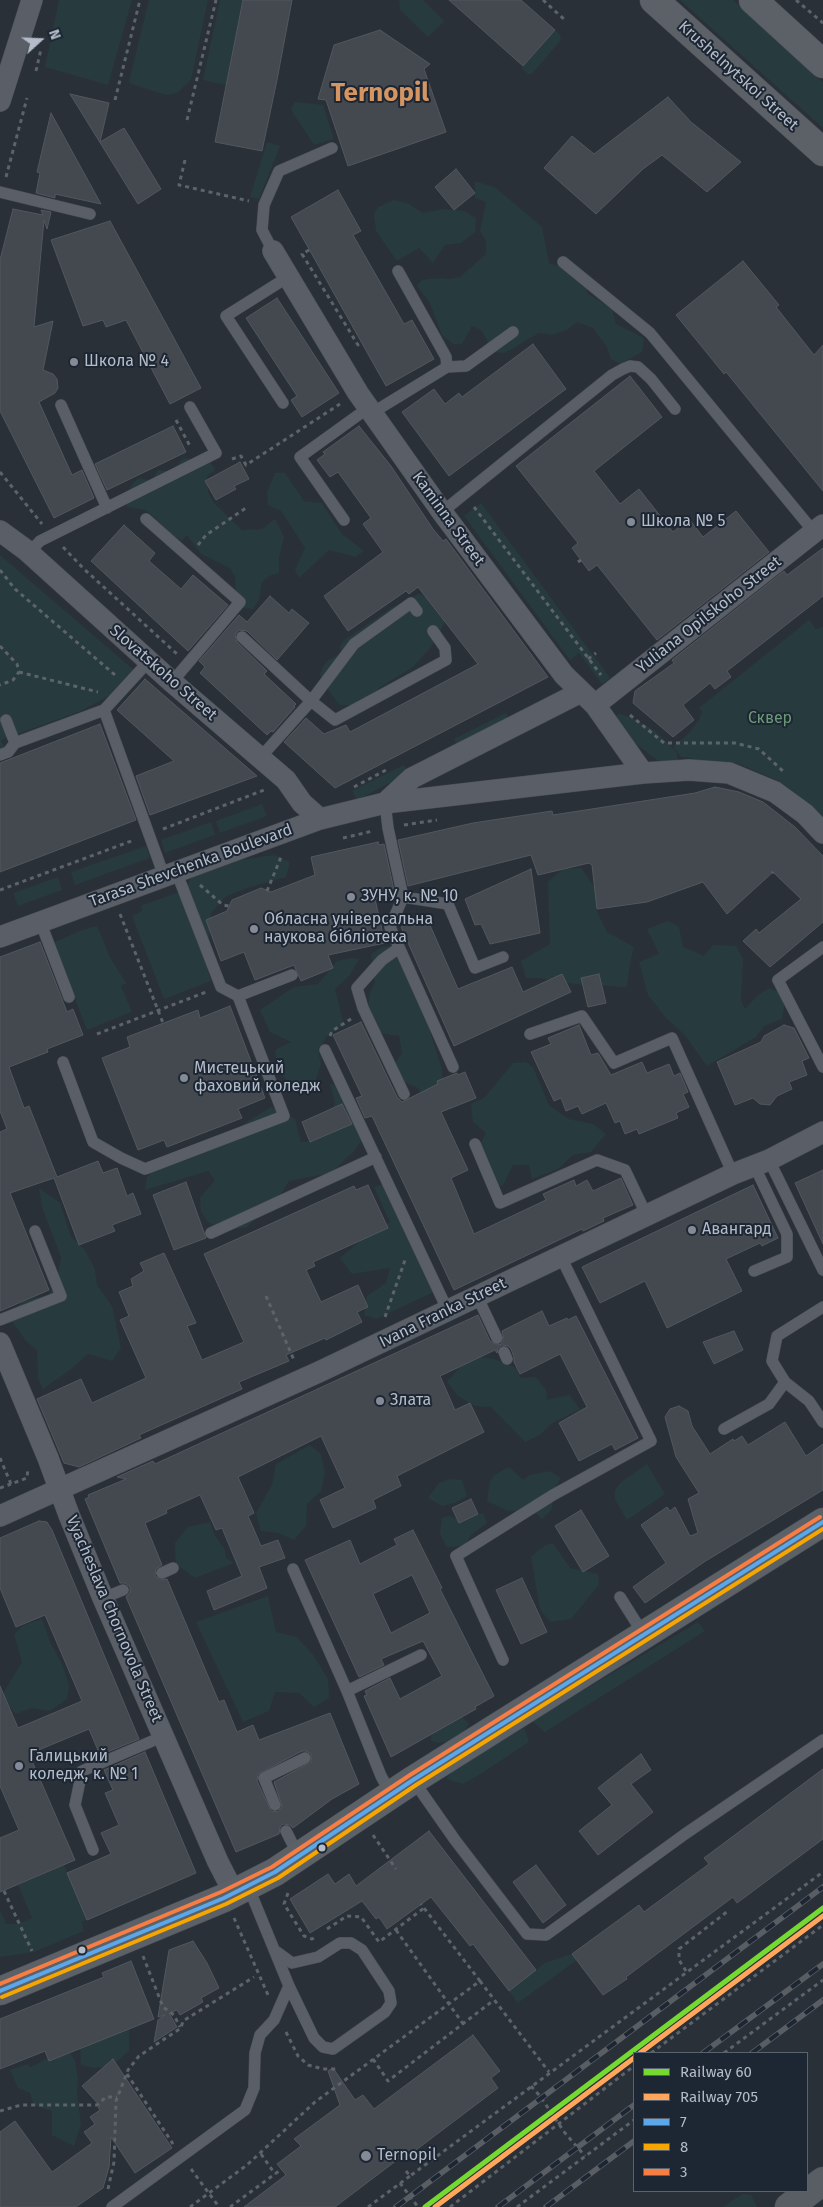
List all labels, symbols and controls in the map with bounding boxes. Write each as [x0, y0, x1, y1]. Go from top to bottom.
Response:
north arrow [15, 15, 65, 65]
street label: Krushelnytskoi Street [674, 17, 802, 135]
text: N [45, 27, 64, 42]
district label: Ternopil [331, 78, 429, 110]
place label: Школа № 4 [84, 352, 169, 372]
marker: Школа № 4 [68, 356, 80, 368]
street label: Kaminna Street [408, 468, 488, 570]
place label: Школа № 5 [641, 512, 726, 532]
marker: Школа № 5 [625, 516, 637, 528]
street label: Yuliana Opilskoho Street [633, 552, 785, 678]
street label: Slovatskoho Street [105, 621, 221, 725]
park label: Сквер [748, 709, 792, 729]
street label: Tarasa Shevchenka Boulevard [87, 820, 295, 912]
place label: ЗУНУ, к. № 10 [361, 887, 458, 907]
marker: ЗУНУ, к. № 10 [345, 891, 357, 903]
place label: Обласна універсальна наукова бібліотека [264, 910, 433, 948]
marker: Обласна універсальна наукова бібліотека [248, 923, 260, 935]
place label: Мистецький фаховий коледж [194, 1059, 321, 1097]
marker: Мистецький фаховий коледж [178, 1072, 190, 1084]
place label: Авангард [702, 1220, 771, 1240]
marker: Авангард [686, 1224, 698, 1236]
street label: Ivana Franka Street [376, 1274, 510, 1352]
place label: Злата [390, 1391, 431, 1411]
marker: Злата [374, 1395, 386, 1407]
street label: Vyacheslava Chornovola Street [62, 1513, 166, 1725]
place label: Галицький коледж, к. № 1 [29, 1747, 138, 1785]
marker: Галицький коледж, к. № 1 [13, 1760, 25, 1772]
unlabelled marker [317, 1843, 327, 1853]
unlabelled marker [77, 1945, 87, 1955]
legend [633, 2052, 808, 2192]
text: Railway 60 [680, 2063, 752, 2081]
text: Railway 705 [680, 2088, 758, 2106]
text: 7 [680, 2113, 687, 2131]
text: 8 [680, 2138, 688, 2156]
place label: Ternopil [377, 2146, 437, 2166]
marker: Ternopil [359, 2149, 373, 2163]
text: 3 [680, 2163, 688, 2181]

